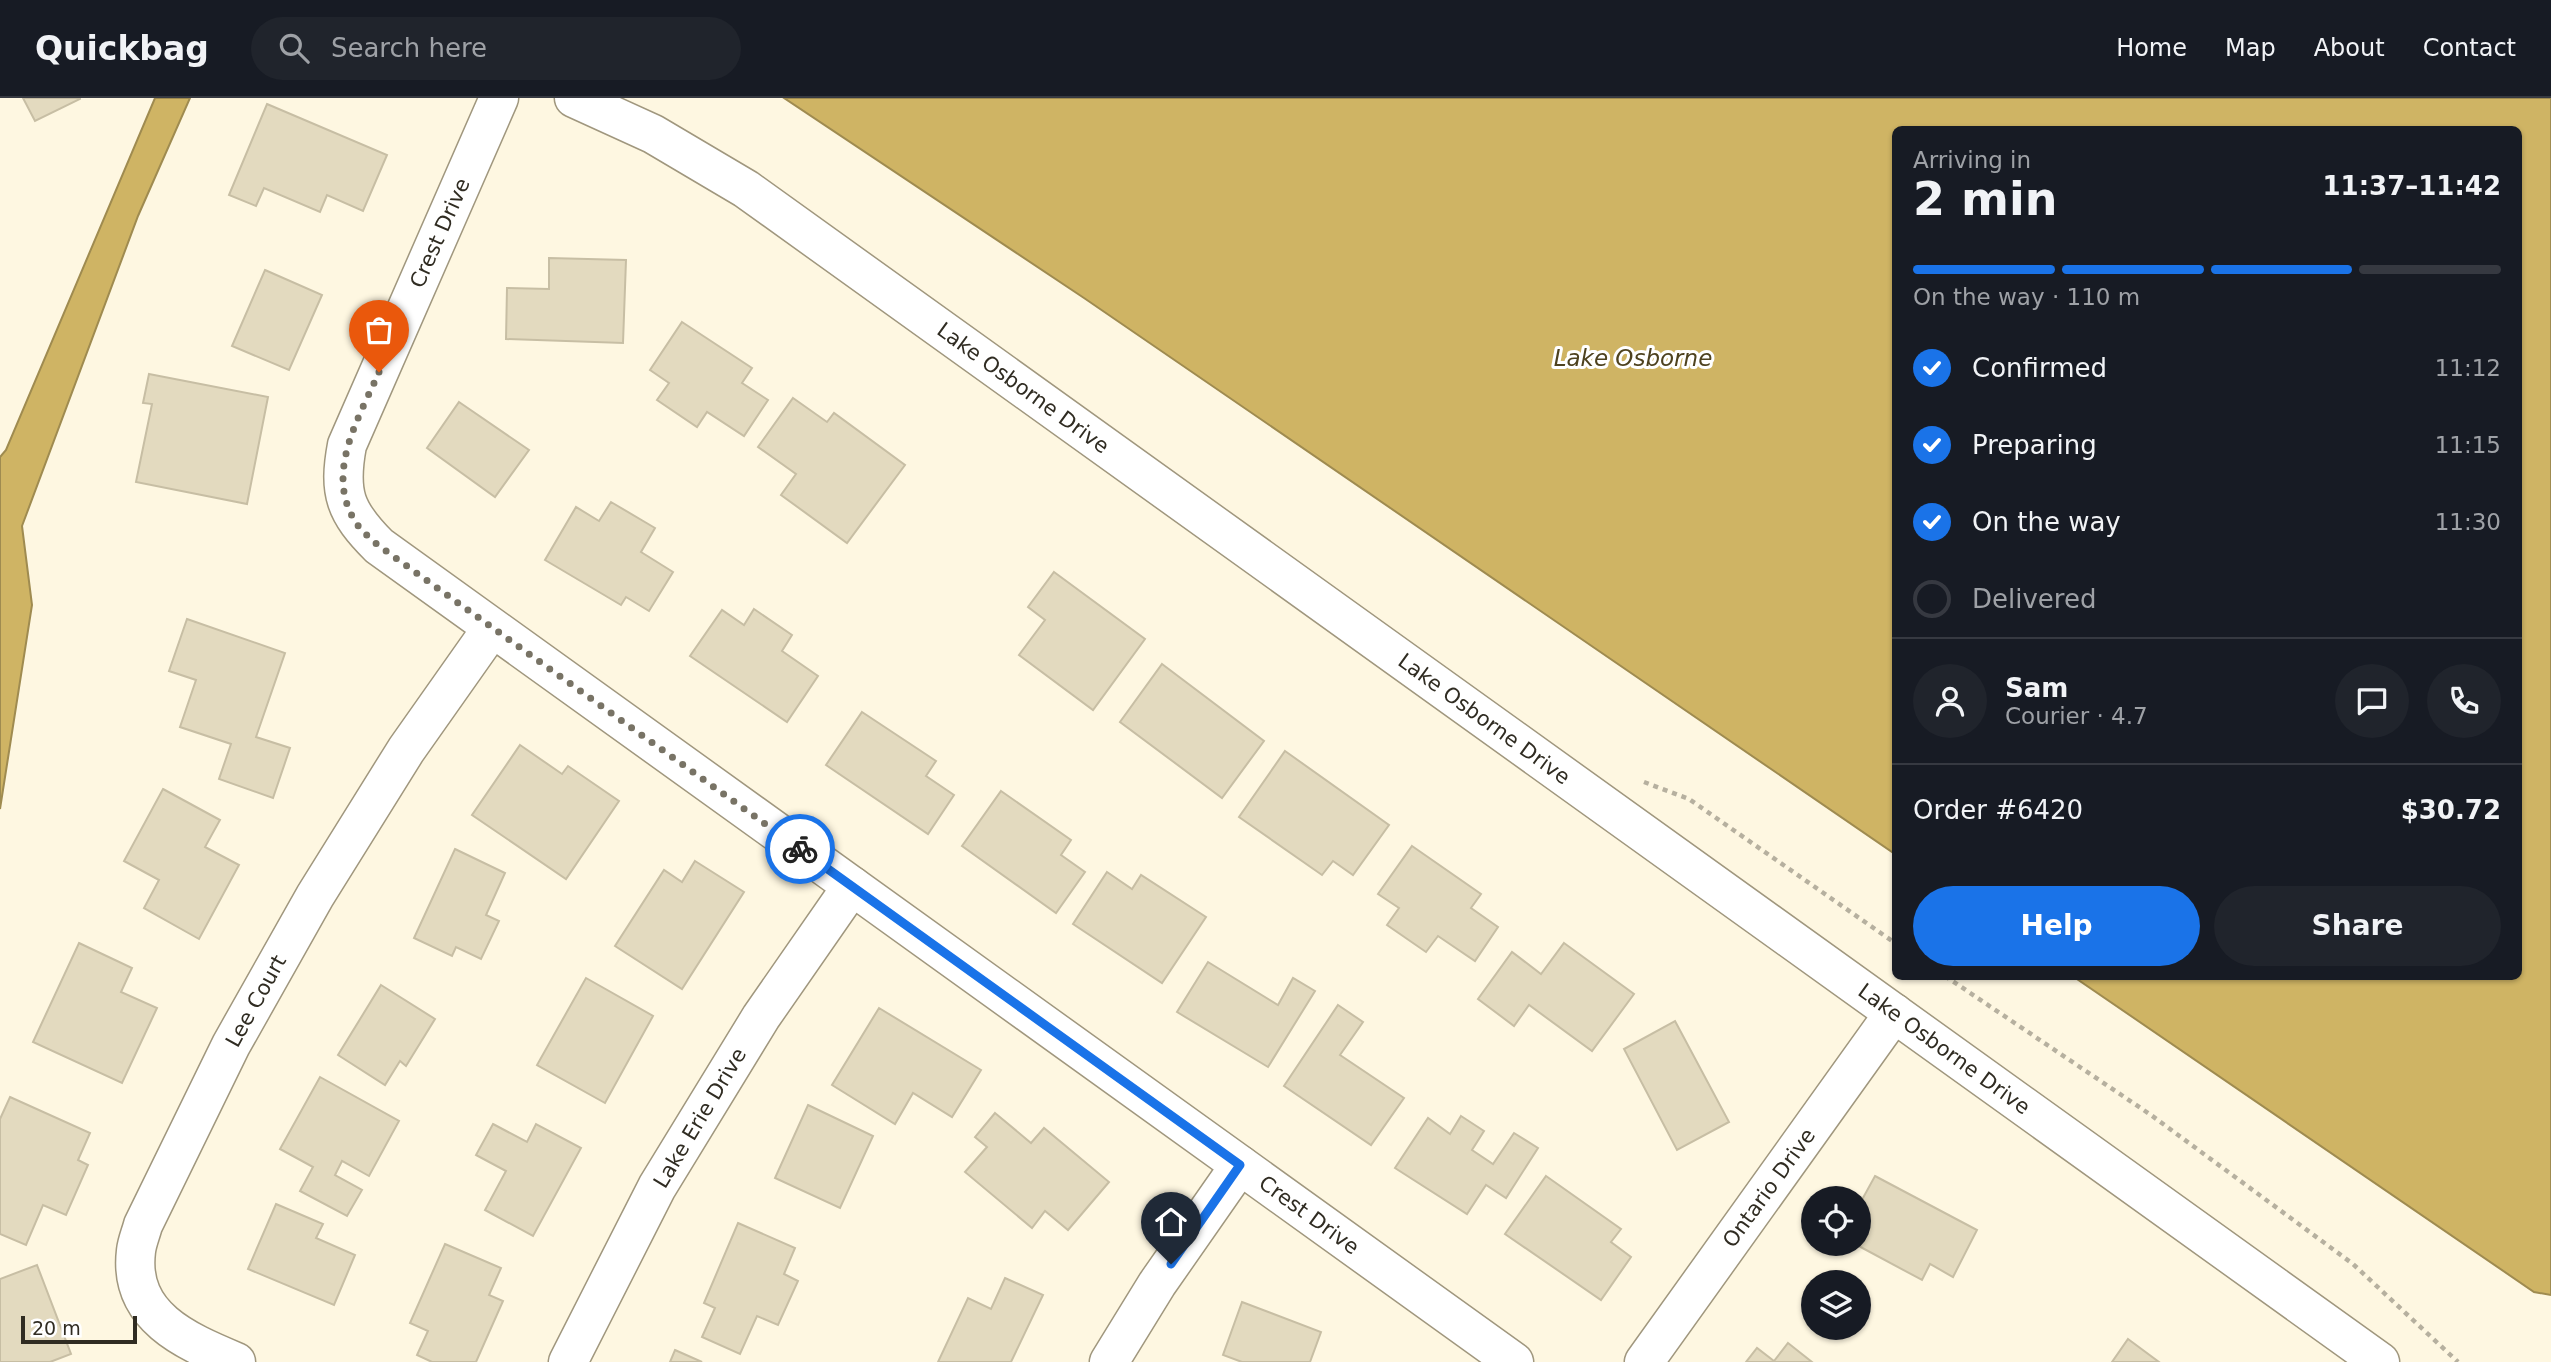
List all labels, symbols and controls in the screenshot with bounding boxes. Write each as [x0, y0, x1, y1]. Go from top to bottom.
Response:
search box [251, 17, 741, 80]
text: Quickbag [35, 29, 209, 68]
icon: search [275, 29, 313, 67]
text: Search here [331, 33, 487, 63]
text: Home [2116, 34, 2187, 62]
text: Map [2225, 34, 2276, 62]
text: About [2314, 34, 2385, 62]
text: Contact [2423, 34, 2516, 62]
text: Arriving in [1913, 147, 2031, 173]
text: 11:37–11:42 [2322, 171, 2501, 201]
text: 2 min [1913, 172, 2057, 226]
street label: Crest Drive [405, 174, 475, 292]
text: On the way · 110 m [1913, 284, 2140, 310]
pin [349, 300, 409, 372]
icon: bag [360, 311, 398, 349]
street label: Lake Osborne Drive [932, 318, 1114, 458]
water label: Lake Osborne [1554, 345, 1712, 371]
icon: check [1913, 349, 1951, 387]
text: Confirmed [1972, 353, 2107, 383]
text: 11:12 [2435, 355, 2501, 381]
icon: check [1913, 426, 1951, 464]
text: Preparing [1972, 430, 2097, 460]
text: 11:15 [2435, 432, 2501, 458]
icon: check [1913, 503, 1951, 541]
text: On the way [1972, 507, 2121, 537]
text: 11:30 [2435, 509, 2501, 535]
text: Delivered [1972, 584, 2096, 614]
street label: Lake Osborne Drive [1393, 649, 1575, 789]
button: person [1913, 664, 1987, 738]
button: chat [2335, 664, 2409, 738]
button: phone [2427, 664, 2501, 738]
text: Sam [2005, 673, 2068, 703]
text: Courier · 4.7 [2005, 703, 2148, 729]
text: Order #6420 [1913, 795, 2083, 825]
text: $30.72 [2401, 795, 2501, 825]
courier [765, 814, 835, 884]
icon: bike [781, 830, 819, 868]
button: Help [1913, 886, 2200, 966]
button: Share [2214, 886, 2501, 966]
street label: Lee Court [221, 951, 291, 1051]
street label: Lake Osborne Drive [1853, 979, 2035, 1119]
street label: Lake Erie Drive [649, 1044, 751, 1192]
street label: Ontario Drive [1718, 1124, 1820, 1252]
street label: Crest Drive [1254, 1171, 1364, 1259]
map controls [1801, 1186, 1871, 1340]
button: locate [1801, 1186, 1871, 1256]
pin [1141, 1192, 1201, 1264]
icon: home [1152, 1203, 1190, 1241]
button: layers [1801, 1270, 1871, 1340]
scale bar [21, 1313, 136, 1345]
text: 20 m [32, 1317, 81, 1339]

